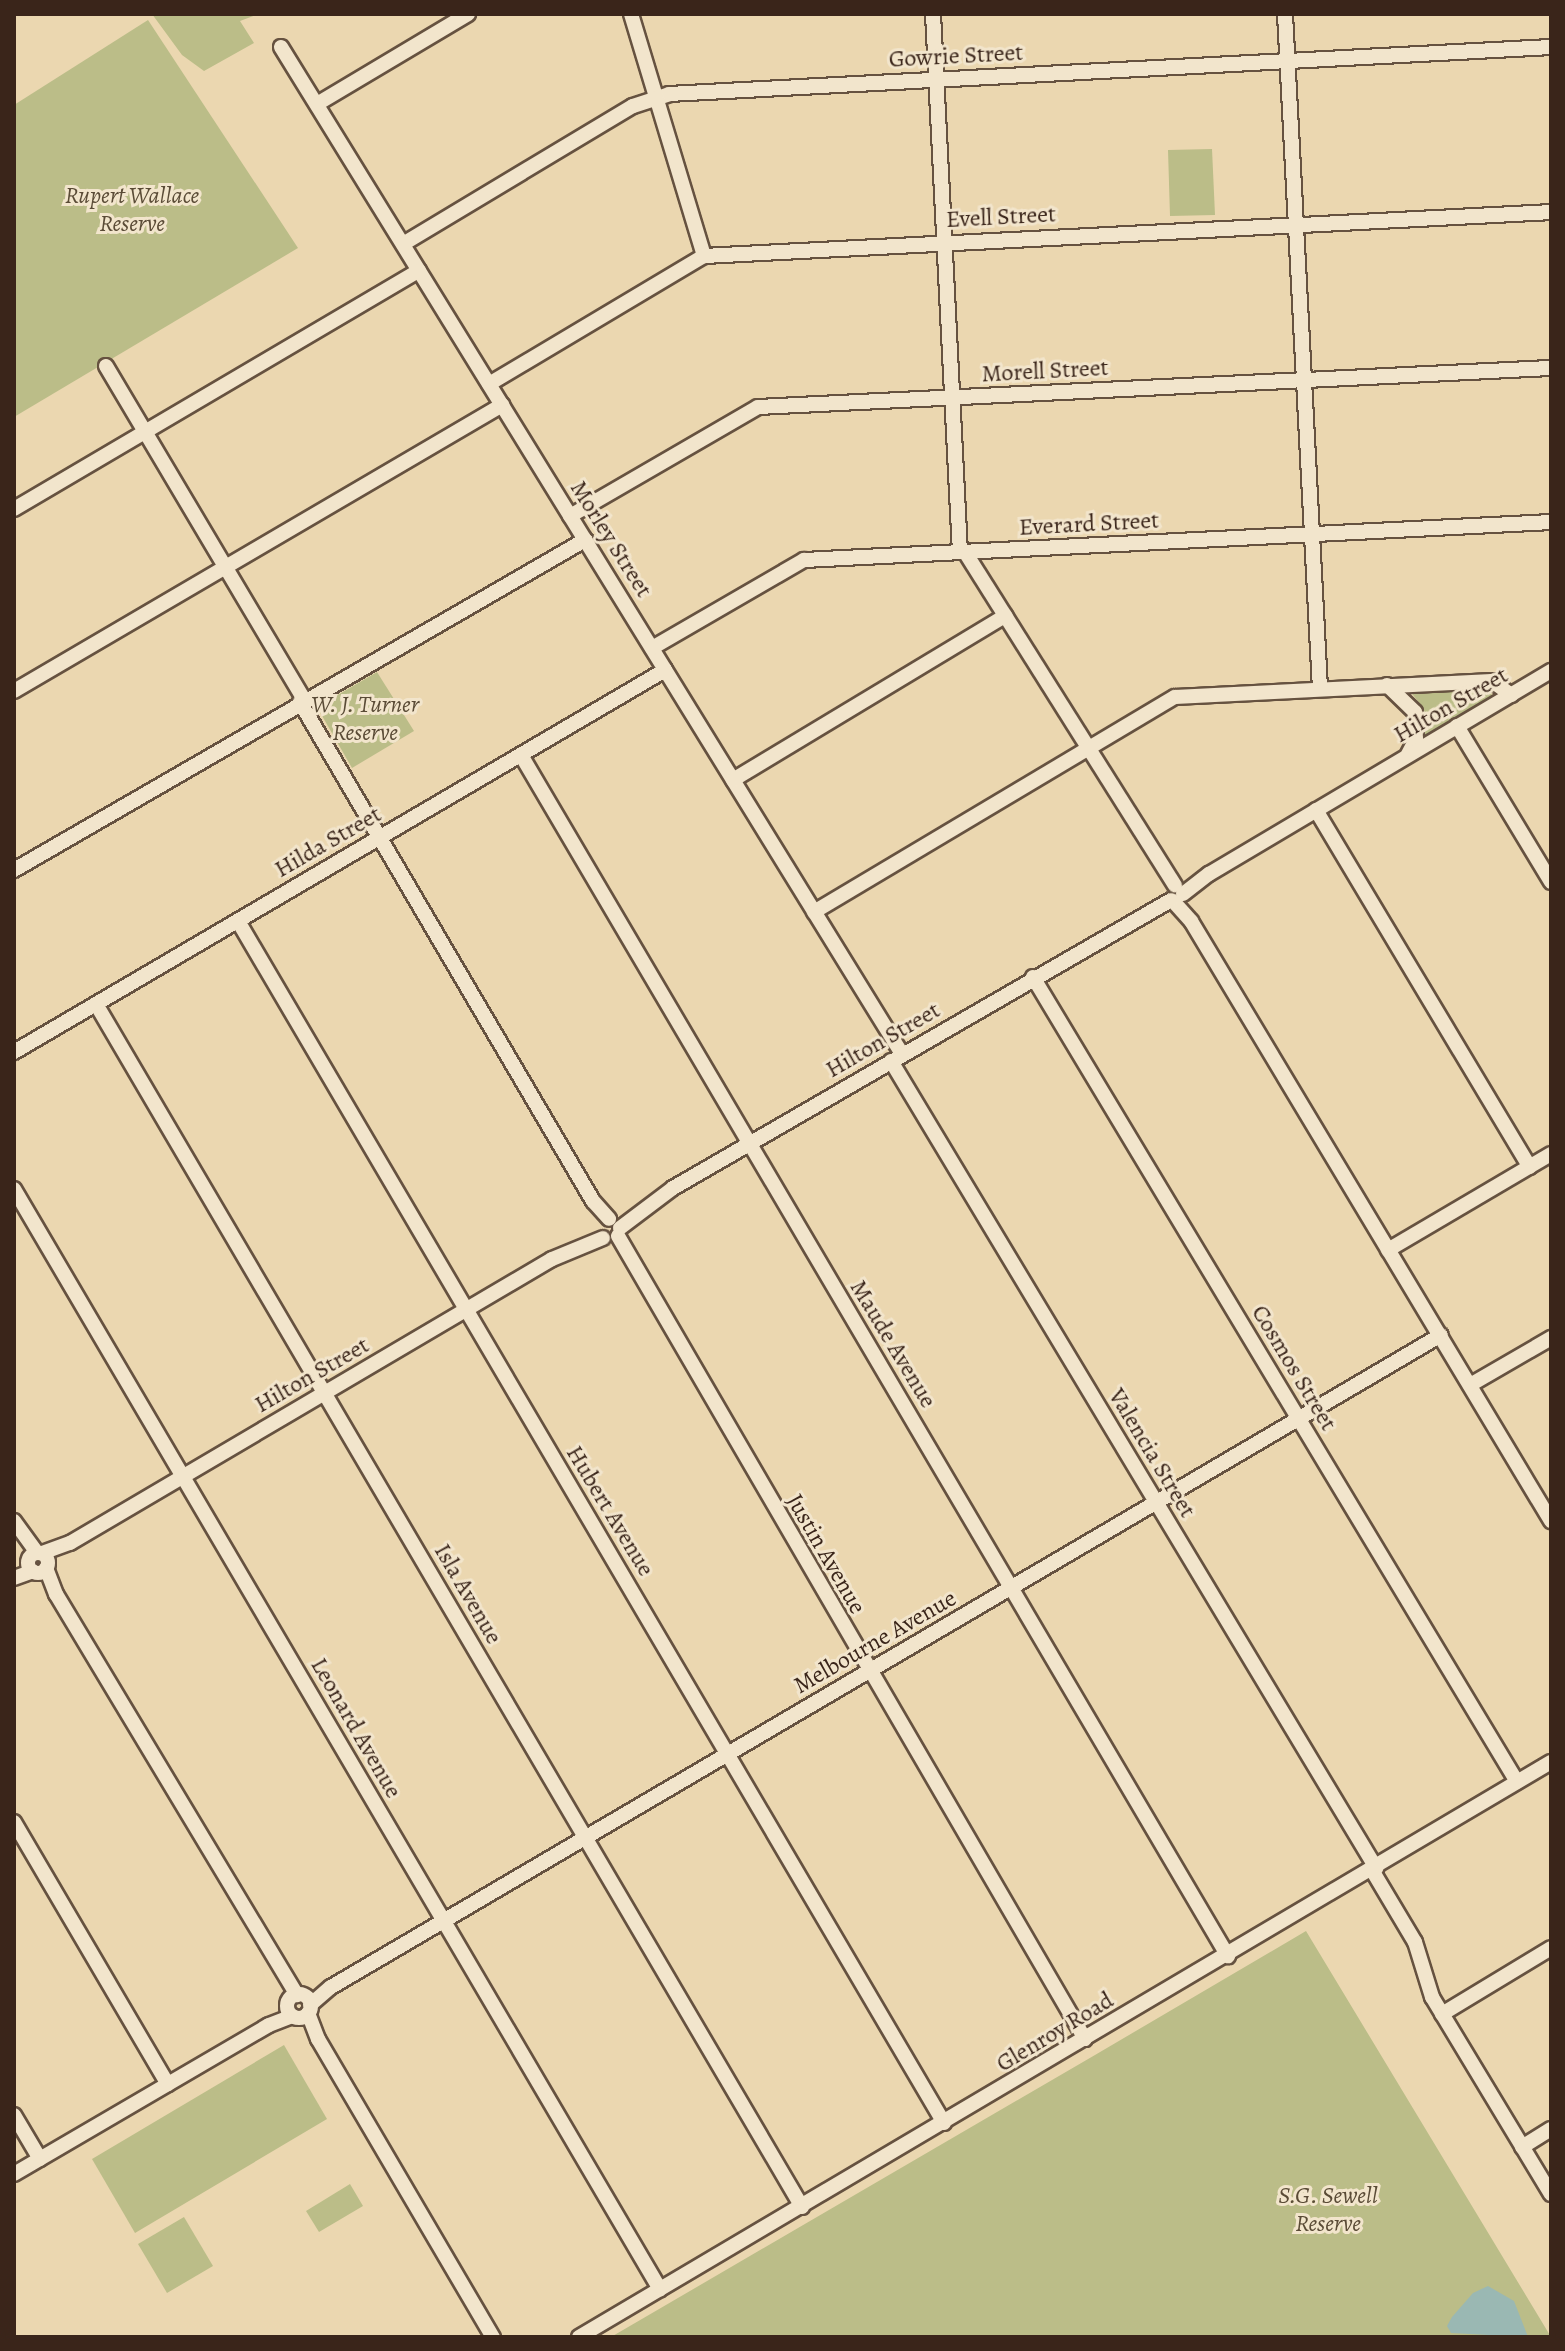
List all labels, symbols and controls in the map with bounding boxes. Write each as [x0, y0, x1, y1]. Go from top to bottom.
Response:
street label: Gowrie Street [888, 38, 1024, 74]
park label: Rupert Wallace Reserve [65, 182, 199, 238]
street label: Evell Street [945, 200, 1057, 234]
street label: Morell Street [981, 353, 1109, 389]
street label: Morley Street [564, 475, 658, 603]
street label: Everard Street [1018, 506, 1160, 542]
street label: Hilton Street [1389, 661, 1513, 749]
park label: W. J. Turner Reserve [311, 691, 419, 747]
street label: Hilda Street [270, 800, 386, 884]
street label: Hilton Street [821, 996, 945, 1084]
street label: Maude Avenue [844, 1275, 942, 1413]
street label: Cosmos Street [1245, 1300, 1343, 1436]
street label: Hilton Street [250, 1331, 374, 1419]
street label: Valencia Street [1102, 1383, 1202, 1523]
street label: Hubert Avenue [560, 1440, 660, 1582]
street label: Justin Avenue [780, 1489, 872, 1619]
street label: Isla Avenue [428, 1539, 508, 1649]
street label: Melbourne Avenue [789, 1584, 961, 1700]
street label: Leonard Avenue [304, 1653, 408, 1803]
street label: Glenroy Road [991, 1986, 1119, 2078]
park label: S.G. Sewell Reserve [1278, 2182, 1378, 2238]

